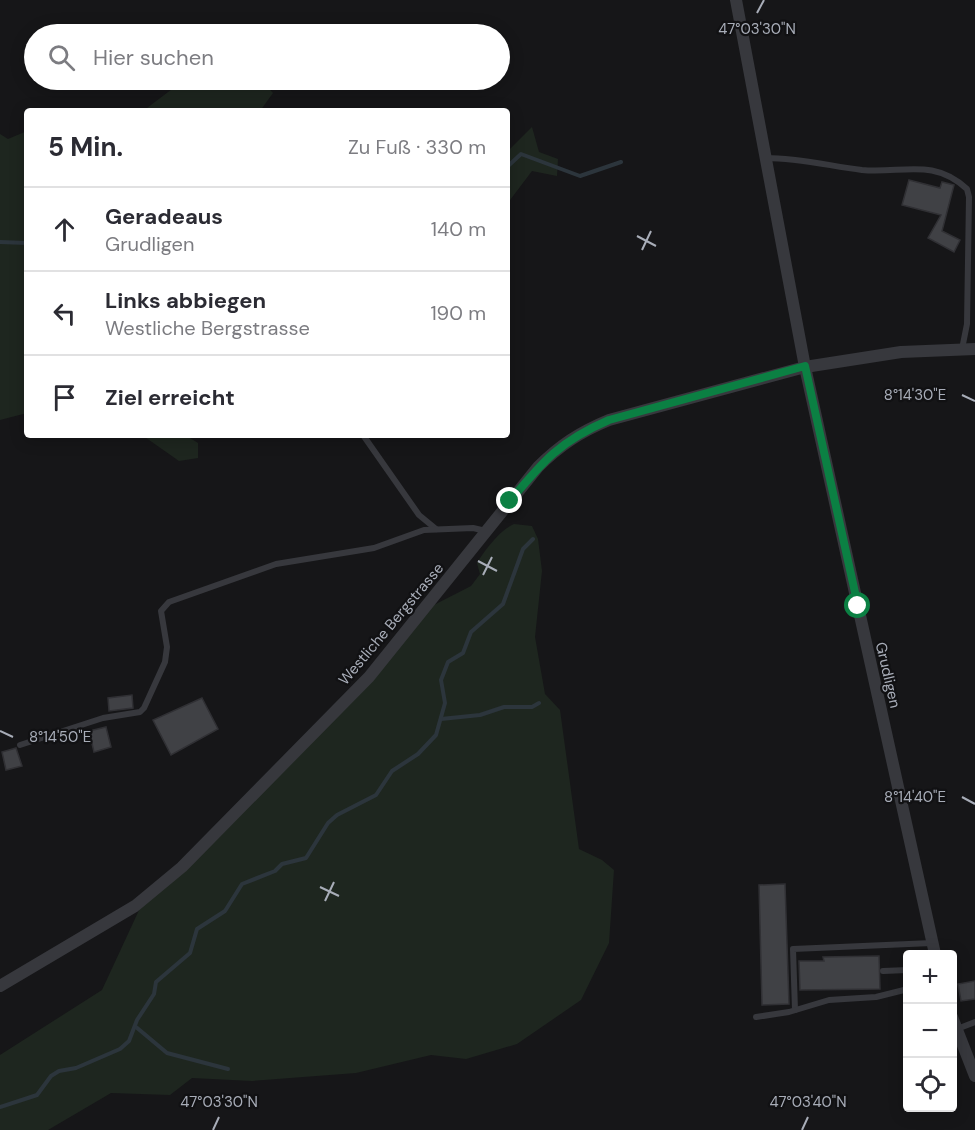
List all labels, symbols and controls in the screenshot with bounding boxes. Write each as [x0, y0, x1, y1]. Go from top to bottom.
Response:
text: 47°03'30"N [718, 19, 796, 39]
search box [24, 24, 510, 90]
icon: search [45, 41, 78, 74]
text: Hier suchen [93, 43, 214, 72]
text: 5 Min. [48, 130, 123, 164]
text: Zu Fuß · 330 m [348, 134, 486, 160]
text: Geradeaus [105, 202, 223, 231]
icon: ahead [48, 213, 81, 246]
text: 140 m [431, 216, 486, 242]
text: Grudligen [105, 231, 194, 257]
text: Links abbiegen [105, 286, 266, 315]
icon: left [48, 297, 81, 330]
text: 190 m [430, 300, 486, 326]
text: Westliche Bergstrasse [105, 315, 310, 341]
icon: arrive [48, 381, 81, 414]
text: Ziel erreicht [105, 383, 235, 412]
text: 8°14'30"E [884, 385, 946, 405]
route end [496, 487, 522, 513]
street label: Westliche Bergstrasse [334, 559, 448, 689]
route start [844, 592, 870, 618]
street label: Grudligen [871, 640, 905, 710]
text: 8°14'50"E [29, 727, 91, 747]
text: 8°14'40"E [884, 787, 946, 807]
map controls [903, 950, 957, 1112]
button: + [903, 950, 957, 1004]
button: − [903, 1004, 957, 1058]
button: locate [903, 1058, 957, 1112]
text: 47°03'30"N [180, 1092, 258, 1112]
text: 47°03'40"N [769, 1092, 847, 1112]

